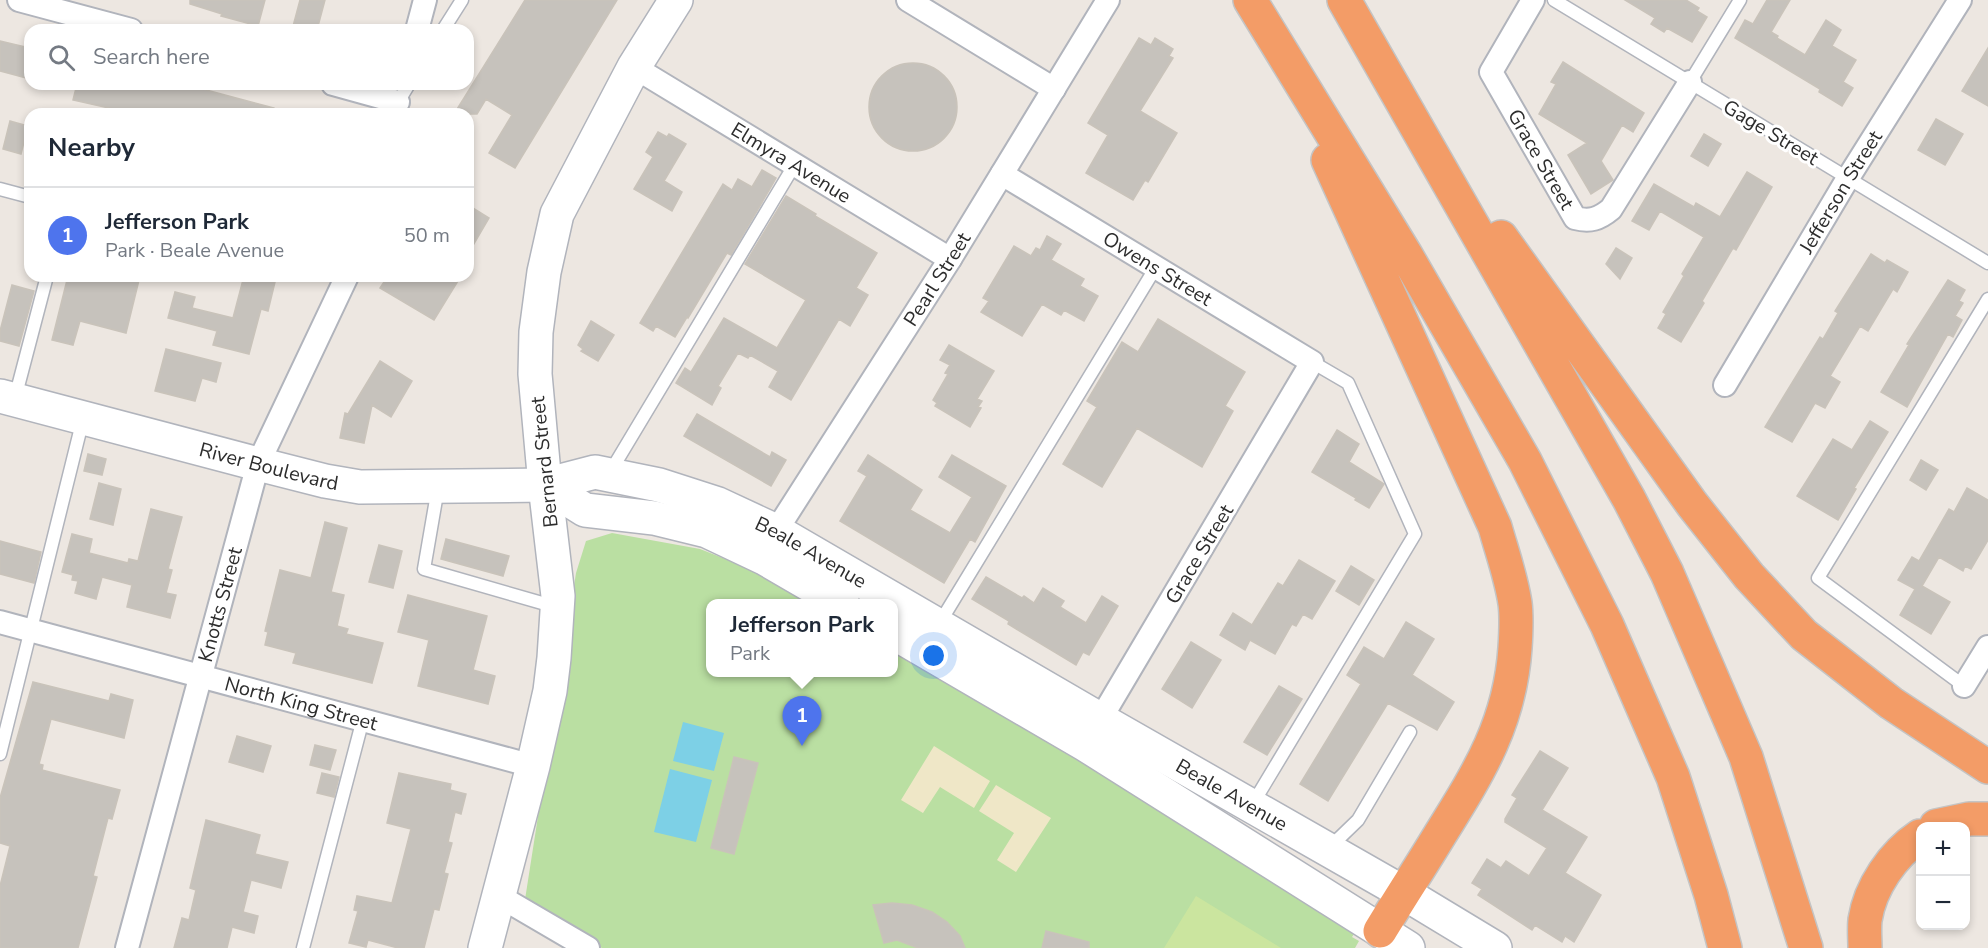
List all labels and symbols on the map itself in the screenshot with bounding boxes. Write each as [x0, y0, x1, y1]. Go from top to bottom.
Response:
street label: Gage Street [1718, 93, 1824, 172]
street label: Grace Street [1501, 104, 1581, 215]
street label: Elmyra Avenue [726, 116, 856, 210]
street label: Jefferson Street [1793, 125, 1889, 260]
street label: Owens Street [1098, 225, 1218, 313]
street label: Pearl Street [898, 226, 978, 331]
street label: Bernard Street [524, 394, 565, 529]
street label: River Boulevard [196, 436, 340, 497]
street label: Grace Street [1159, 499, 1240, 609]
street label: Beale Avenue [750, 510, 871, 595]
street label: Knotts Street [192, 543, 249, 665]
your location [919, 641, 948, 670]
street label: North King Street [222, 670, 381, 738]
pin: 1 [782, 696, 822, 746]
street label: Beale Avenue [1171, 753, 1292, 838]

